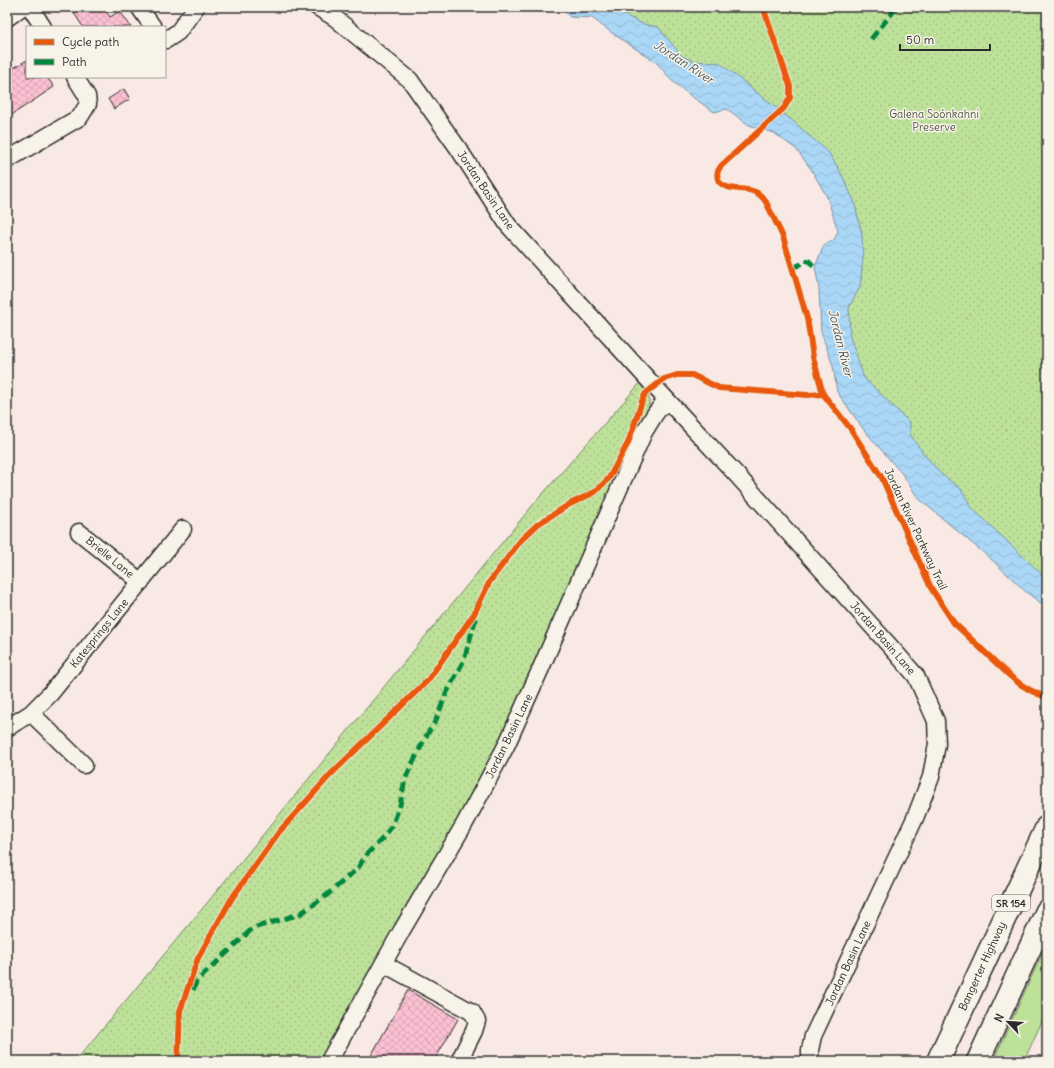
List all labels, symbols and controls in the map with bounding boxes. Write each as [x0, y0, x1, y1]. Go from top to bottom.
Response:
legend [26, 26, 166, 78]
scale bar [900, 26, 990, 52]
text: 50 m [906, 32, 935, 47]
text: Cycle path [62, 34, 119, 49]
water label: Jordan River [651, 37, 719, 88]
text: Path [62, 54, 87, 69]
park label: Galena Soónkahni Preserve [889, 107, 979, 134]
street label: Jordan Basin Lane [454, 148, 518, 232]
water label: Jordan River [825, 308, 857, 380]
street label: Jordan River Parkway Trail [882, 466, 950, 592]
street label: Brielle Lane [83, 533, 137, 581]
street label: Katesprings Lane [67, 595, 131, 671]
street label: Jordan Basin Lane [847, 599, 919, 677]
street label: Jordan Basin Lane [482, 691, 536, 781]
road number: SR 154 [992, 895, 1030, 911]
street label: Jordan Basin Lane [822, 918, 874, 1008]
street label: Bangerter Highway [955, 919, 1009, 1013]
north arrow [988, 1002, 1028, 1042]
text: N [991, 1011, 1007, 1024]

